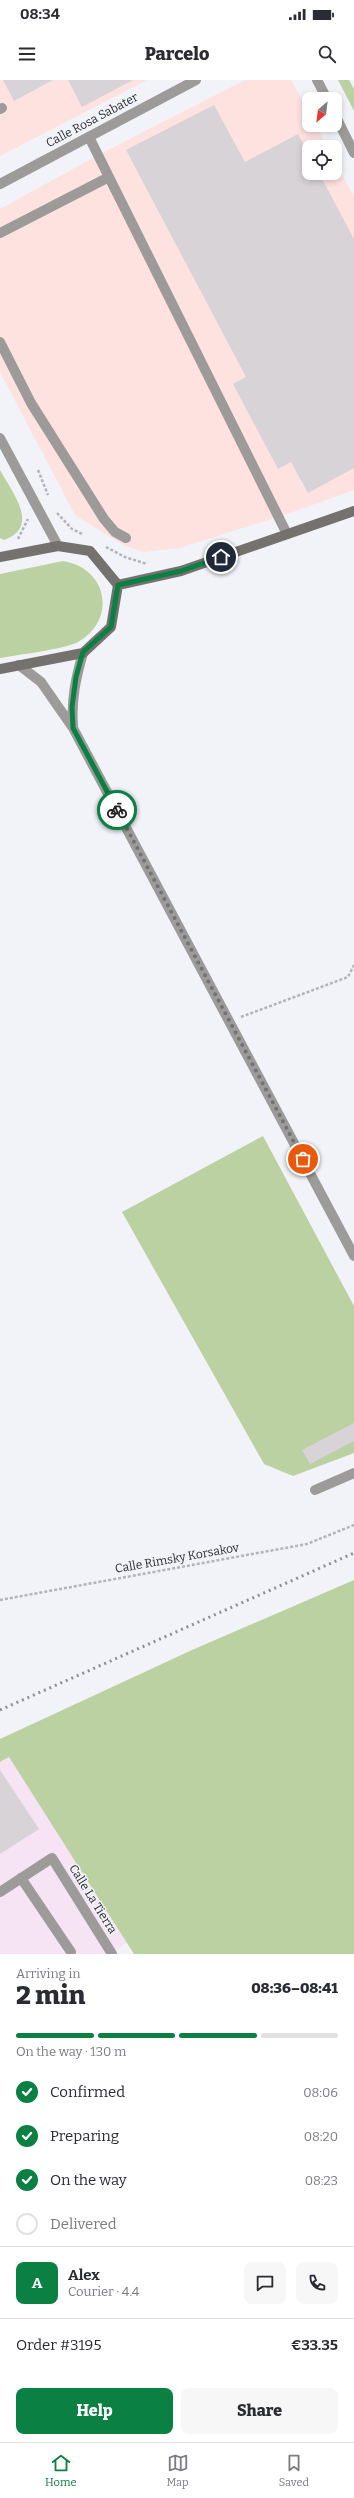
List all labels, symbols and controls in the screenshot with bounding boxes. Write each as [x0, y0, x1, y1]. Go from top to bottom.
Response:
text: 08:34 [20, 5, 60, 23]
icon: menu [16, 43, 38, 65]
text: Parcelo [145, 43, 209, 65]
icon: search [316, 43, 338, 65]
street label: Calle Rosa Sabater [44, 89, 141, 150]
north arrow [302, 92, 342, 132]
map controls [302, 92, 342, 180]
button: locate [302, 140, 342, 180]
pin [204, 540, 238, 574]
icon: home [210, 546, 232, 568]
courier [97, 790, 137, 830]
icon: bike [106, 799, 128, 821]
pin [286, 1142, 320, 1176]
icon: bag [292, 1148, 314, 1170]
street label: Calle Rimsky Korsakov [114, 1540, 241, 1576]
street label: Calle La Tierra [66, 1862, 120, 1937]
text: Arriving in [16, 1966, 81, 1981]
text: 08:36–08:41 [251, 1979, 338, 1997]
text: 2 min [16, 1980, 86, 2011]
text: On the way · 130 m [16, 2044, 126, 2059]
icon: check [16, 2081, 38, 2103]
text: Confirmed [50, 2083, 125, 2101]
text: 08:06 [303, 2085, 338, 2100]
icon: check [16, 2125, 38, 2147]
text: Preparing [50, 2127, 119, 2145]
text: 08:20 [304, 2129, 338, 2144]
icon: check [16, 2169, 38, 2191]
text: On the way [50, 2171, 127, 2189]
text: 08:23 [305, 2173, 338, 2188]
text: Delivered [50, 2215, 117, 2233]
button: chat [244, 2262, 286, 2304]
button: phone [296, 2262, 338, 2304]
text: Alex [68, 2266, 100, 2284]
text: A [32, 2274, 42, 2292]
text: Courier · 4.4 [68, 2284, 139, 2299]
text: Order #3195 [16, 2336, 101, 2354]
text: €33.35 [291, 2336, 338, 2354]
button: Help [16, 2388, 173, 2434]
button: Share [181, 2388, 338, 2434]
tab: Home [45, 2452, 76, 2489]
tab: Map [166, 2452, 189, 2489]
tab: Saved [279, 2452, 309, 2489]

